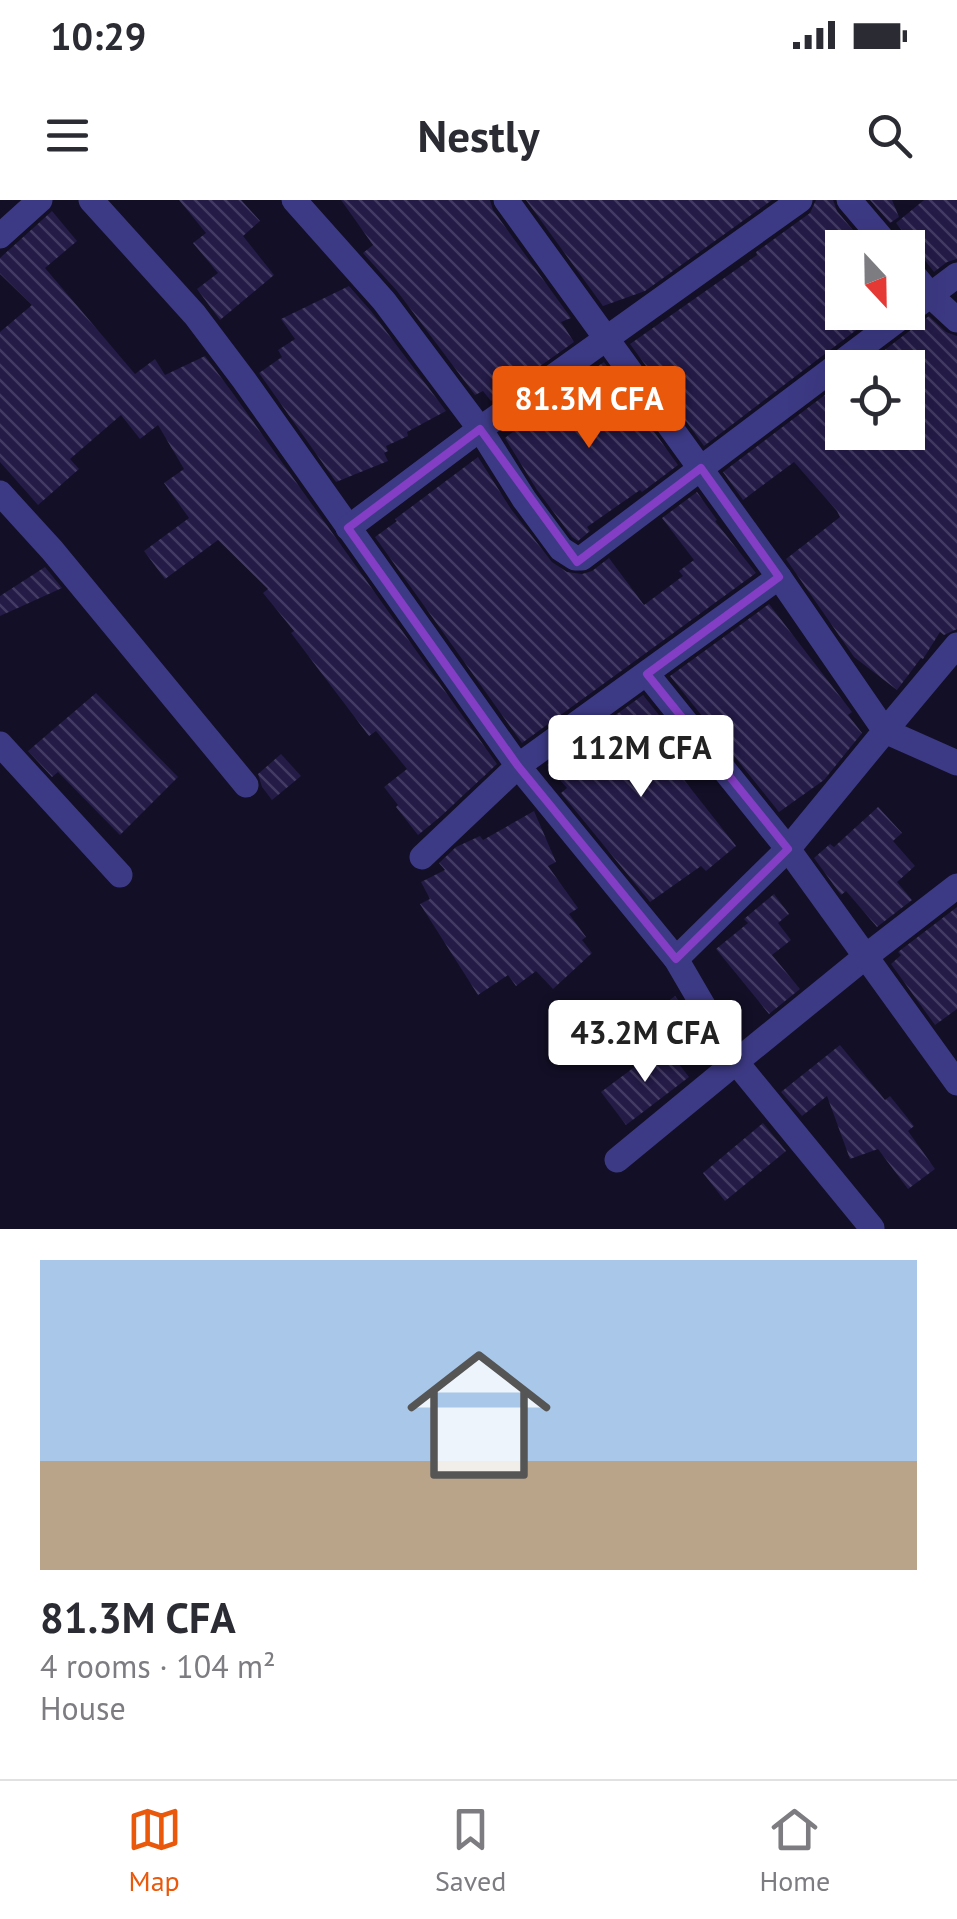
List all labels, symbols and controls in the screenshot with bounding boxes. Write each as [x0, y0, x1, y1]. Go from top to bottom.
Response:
text: 10:29 [50, 11, 146, 60]
text: Nestly [418, 106, 539, 164]
icon: menu [40, 108, 95, 163]
icon: search [862, 108, 917, 163]
north arrow [825, 230, 925, 330]
map controls [825, 230, 925, 450]
button: locate [825, 350, 925, 450]
pin: 81.3M CFA [475, 366, 703, 451]
text: 81.3M CFA [514, 377, 664, 419]
pin: 112M CFA [538, 715, 744, 800]
text: 112M CFA [570, 726, 712, 768]
pin: 43.2M CFA [531, 1000, 759, 1085]
text: 43.2M CFA [570, 1011, 720, 1053]
icon: home [389, 1325, 569, 1505]
text: 81.3M CFA [40, 1590, 236, 1645]
text: 4 rooms · 104 m² [40, 1645, 276, 1687]
text: House [40, 1687, 126, 1729]
tab: Map [127, 1802, 182, 1899]
tab: Saved [435, 1802, 506, 1899]
tab: Home [760, 1802, 830, 1899]

